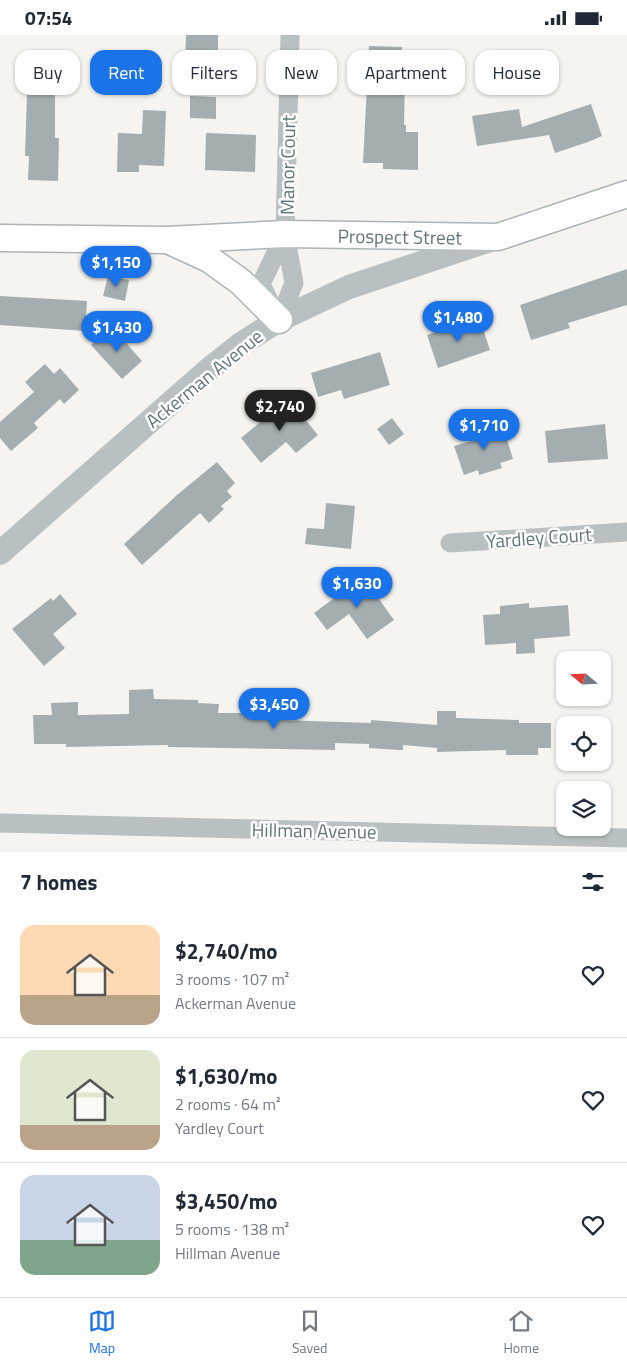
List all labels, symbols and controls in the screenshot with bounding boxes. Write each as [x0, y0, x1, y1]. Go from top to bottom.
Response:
text: 07:54 [25, 3, 72, 32]
chip: Buy [15, 50, 80, 95]
chip: Rent [90, 50, 162, 95]
chip: Filters [172, 50, 256, 95]
chip: New [266, 50, 337, 95]
chip: Apartment [347, 50, 465, 95]
chip: House [475, 50, 559, 95]
street label: Manor Court [272, 114, 302, 215]
street label: Prospect Street [337, 220, 463, 251]
pin: $1,150 [75, 245, 157, 288]
text: $1,150 [91, 250, 141, 274]
pin: $1,480 [417, 301, 499, 343]
text: $1,480 [433, 305, 483, 329]
pin: $1,430 [76, 311, 158, 353]
text: $1,430 [92, 315, 142, 339]
street label: Ackerman Avenue [139, 321, 269, 435]
pin: $2,740 [239, 389, 321, 432]
text: $2,740 [255, 394, 305, 418]
pin: $1,710 [443, 409, 525, 451]
text: $1,710 [459, 413, 509, 437]
street label: Yardley Court [485, 519, 593, 555]
pin: $1,630 [316, 567, 398, 609]
text: $1,630 [332, 571, 382, 595]
north arrow [556, 651, 611, 706]
map controls [556, 651, 611, 836]
pin: $3,450 [233, 687, 315, 730]
text: $3,450 [249, 692, 299, 716]
button: locate [556, 716, 611, 771]
button: layers [556, 781, 611, 836]
street label: Hillman Avenue [251, 814, 377, 846]
text: 7 homes [20, 866, 97, 898]
icon: filters [579, 868, 607, 896]
text: $2,740/mo [175, 935, 277, 967]
icon: home [60, 945, 120, 1005]
icon: heart [579, 961, 607, 989]
text: 3 rooms · 107 m² [175, 967, 289, 991]
text: Ackerman Avenue [175, 991, 296, 1015]
text: $1,630/mo [175, 1060, 277, 1092]
icon: home [60, 1070, 120, 1130]
icon: heart [579, 1086, 607, 1114]
text: 2 rooms · 64 m² [175, 1092, 280, 1116]
text: Yardley Court [175, 1116, 264, 1140]
text: $3,450/mo [175, 1185, 277, 1217]
icon: home [60, 1195, 120, 1255]
icon: heart [579, 1211, 607, 1239]
text: 5 rooms · 138 m² [175, 1217, 289, 1241]
text: Hillman Avenue [175, 1241, 280, 1265]
tab: Map [88, 1307, 116, 1358]
tab: Saved [292, 1307, 328, 1358]
tab: Home [503, 1307, 539, 1358]

